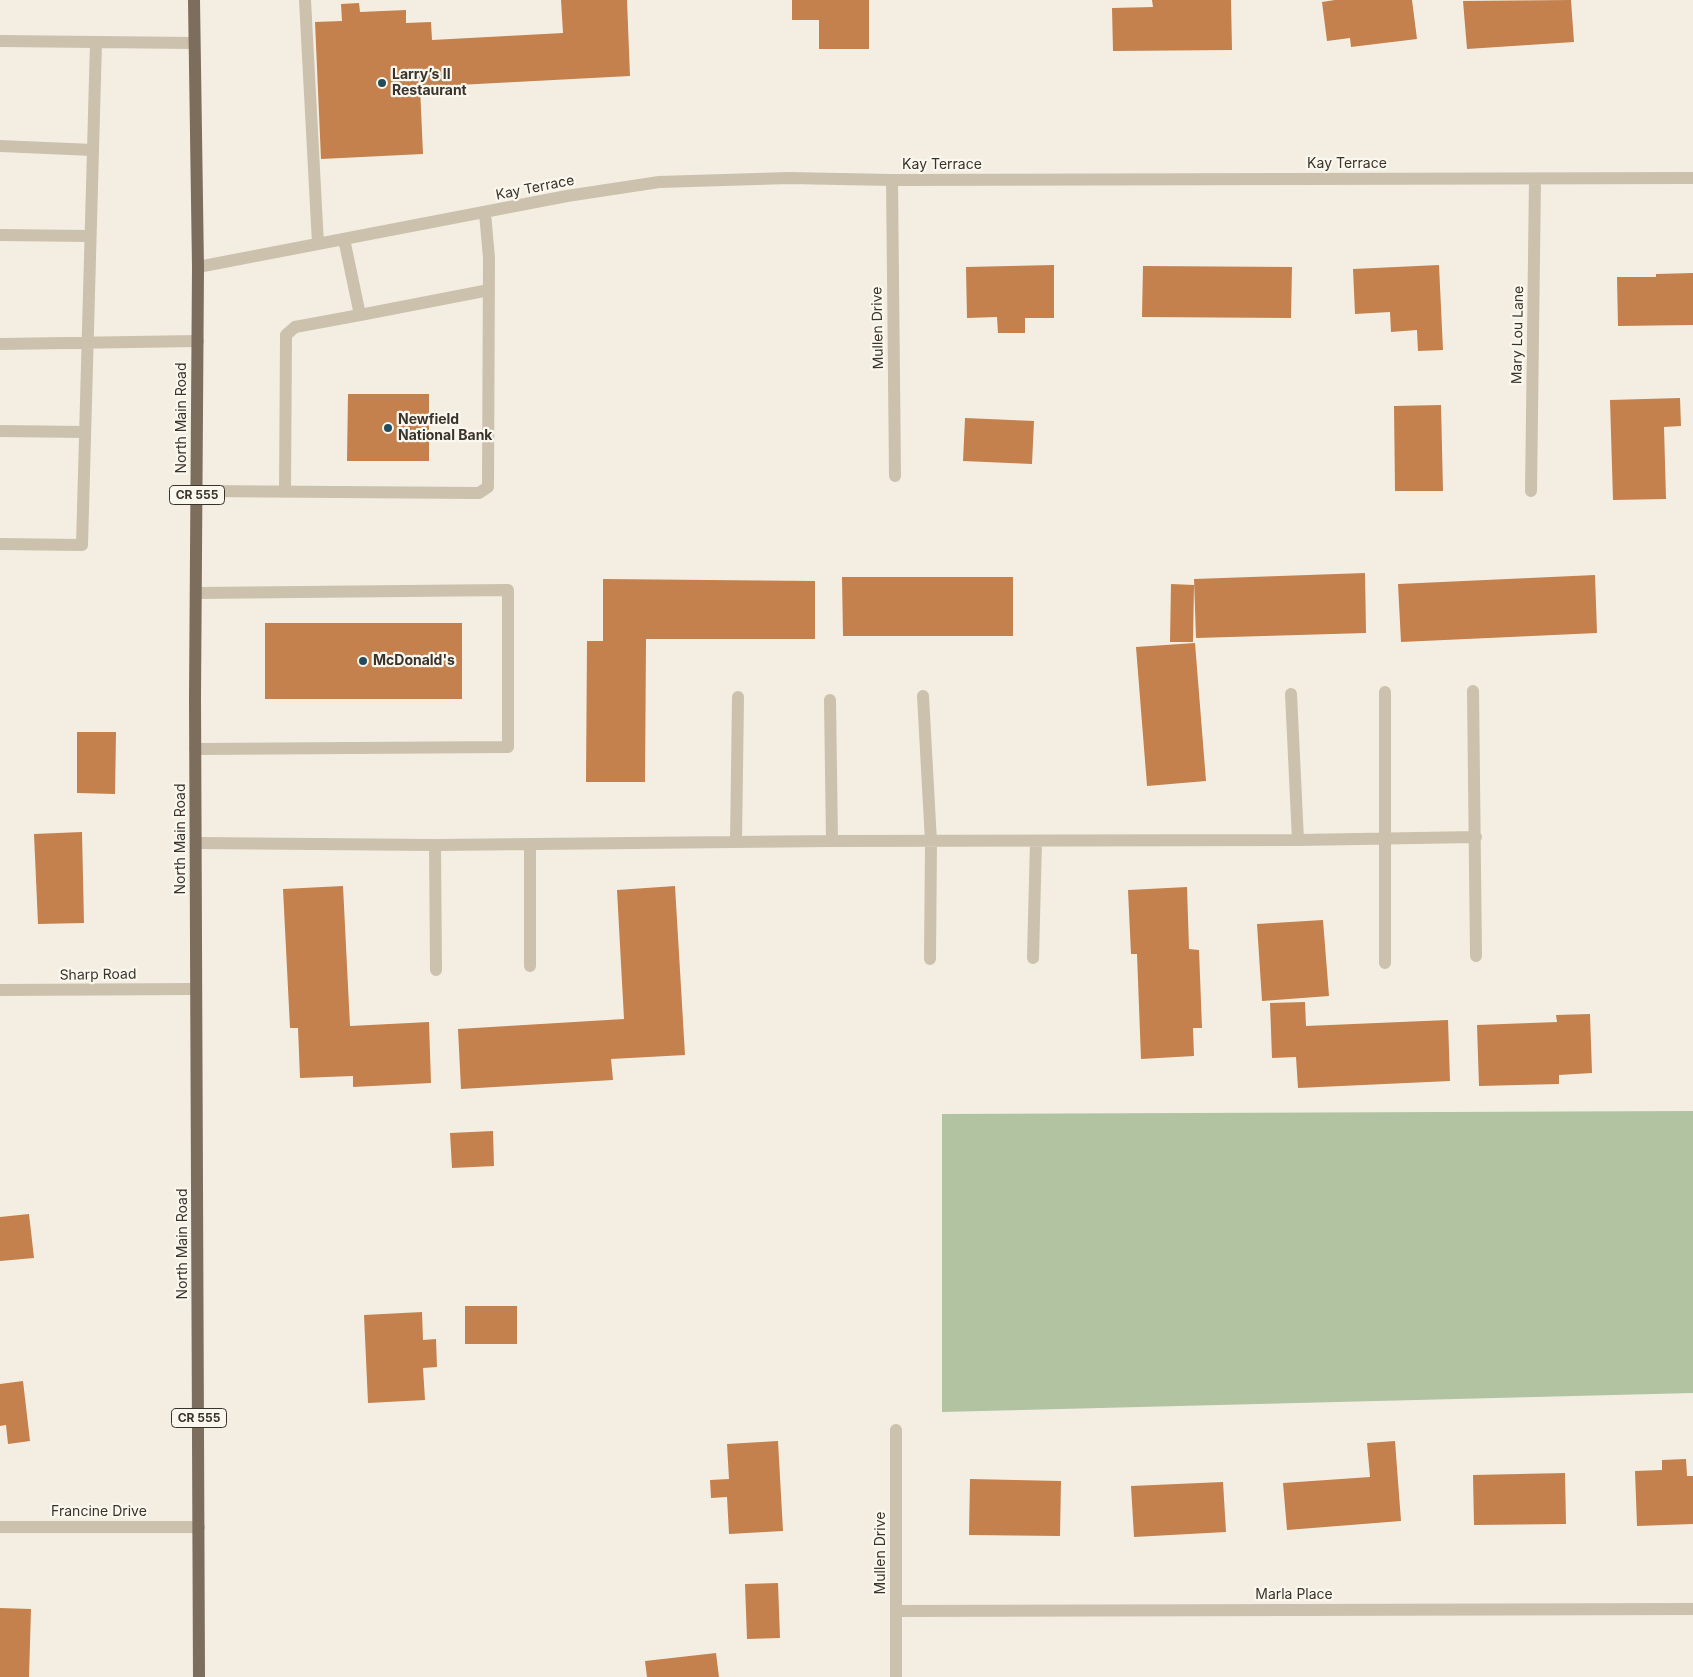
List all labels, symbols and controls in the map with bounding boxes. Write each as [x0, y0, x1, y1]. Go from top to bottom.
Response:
place label: Larry’s II Restaurant [392, 67, 467, 100]
marker: Larry’s II Restaurant [376, 77, 388, 89]
street label: Kay Terrace [1307, 156, 1387, 172]
street label: Kay Terrace [902, 157, 982, 173]
street label: Kay Terrace [494, 172, 576, 204]
street label: Mullen Drive [869, 286, 887, 370]
street label: Mary Lou Lane [1509, 286, 1527, 384]
street label: North Main Road [174, 362, 190, 474]
place label: Newfield National Bank [398, 412, 492, 444]
marker: Newfield National Bank [382, 422, 394, 434]
road number: CR 555 [170, 486, 224, 504]
place label: McDonald's [373, 653, 455, 669]
marker: McDonald's [357, 655, 369, 667]
street label: North Main Road [173, 783, 189, 895]
street label: Sharp Road [59, 966, 137, 984]
street label: North Main Road [175, 1188, 191, 1300]
road number: CR 555 [172, 1409, 226, 1428]
street label: Francine Drive [51, 1504, 147, 1520]
street label: Mullen Drive [873, 1512, 889, 1594]
street label: Marla Place [1255, 1587, 1333, 1603]

